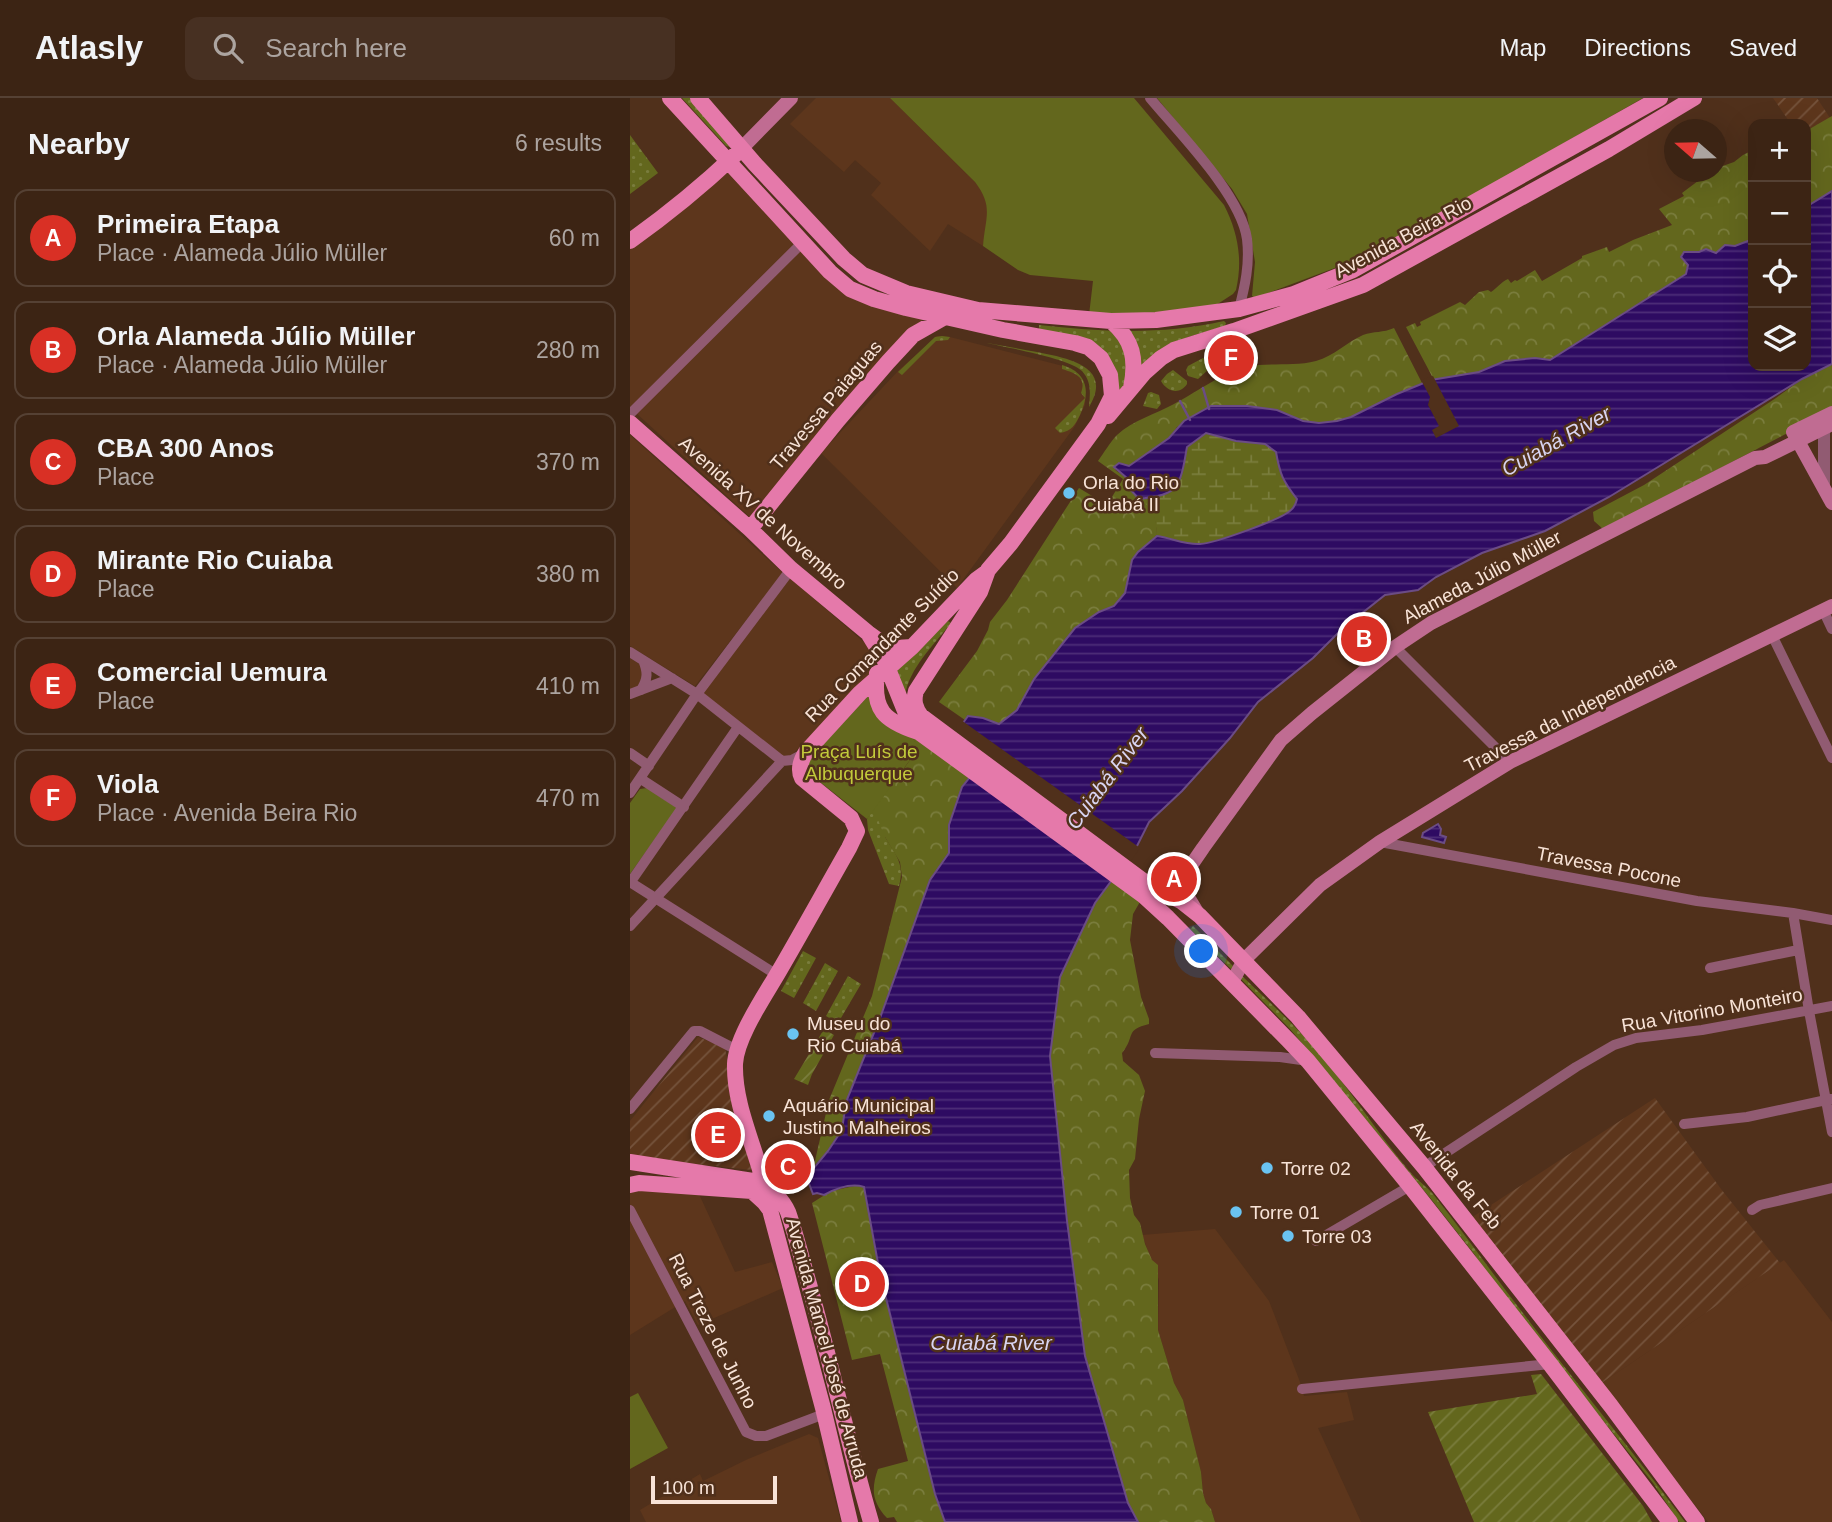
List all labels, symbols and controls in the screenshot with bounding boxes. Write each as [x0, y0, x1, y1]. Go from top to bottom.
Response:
search box [185, 17, 675, 80]
text: Atlasly [35, 29, 143, 66]
icon: search [209, 29, 247, 67]
text: Search here [265, 33, 407, 63]
text: Map [1500, 34, 1546, 61]
text: Directions [1584, 34, 1691, 61]
text: Saved [1729, 34, 1797, 61]
north arrow [1664, 119, 1727, 182]
map controls [1748, 119, 1811, 371]
button: + [1748, 119, 1811, 182]
text: Nearby [28, 127, 130, 160]
text: 6 results [515, 130, 602, 156]
button: − [1748, 182, 1811, 245]
street label: Avenida Beira Rio [1331, 192, 1475, 282]
text: Primeira Etapa [97, 209, 279, 239]
text: A [45, 225, 61, 251]
text: 60 m [549, 225, 600, 251]
text: Place · Alameda Júlio Müller [97, 240, 387, 266]
button: locate [1748, 245, 1811, 308]
button: layers [1748, 308, 1811, 371]
text: Orla Alameda Júlio Müller [97, 321, 415, 351]
pin: F [1208, 332, 1254, 384]
street label: Travessa Paiaguas [766, 336, 886, 474]
text: B [45, 337, 61, 363]
text: 280 m [536, 337, 600, 363]
text: Place · Alameda Júlio Müller [97, 352, 387, 378]
water label: Cuiabá River [1497, 401, 1616, 480]
street label: Avenida XV de Novembro [675, 432, 851, 594]
text: CBA 300 Anos [97, 433, 274, 463]
text: C [45, 449, 61, 475]
text: 370 m [536, 449, 600, 475]
text: Place [97, 464, 155, 490]
place label: Orla do Rio Cuiabá II [1083, 472, 1179, 515]
marker: Orla do Rio Cuiabá II [1061, 485, 1077, 501]
street label: Alameda Júlio Müller [1399, 526, 1565, 628]
text: Mirante Rio Cuiaba [97, 545, 332, 575]
text: D [45, 561, 61, 587]
text: 380 m [536, 561, 600, 587]
street label: Rua Comandante Suídio [801, 564, 963, 726]
text: Place [97, 576, 155, 602]
pin: B [1341, 613, 1387, 665]
street label: Travessa da Independencia [1461, 651, 1679, 776]
text: Comercial Uemura [97, 657, 327, 687]
text: E [45, 673, 61, 699]
text: 410 m [536, 673, 600, 699]
text: Place [97, 688, 155, 714]
water label: Cuiabá River [1061, 722, 1153, 833]
park label: Praça Luís de Albuquerque [800, 741, 918, 784]
text: Viola [97, 769, 159, 799]
text: F [46, 785, 60, 811]
text: 470 m [536, 785, 600, 811]
text: Place · Avenida Beira Rio [97, 800, 357, 826]
street label: Travessa Pocone [1535, 843, 1683, 891]
pin: A [1151, 853, 1197, 905]
your location [1184, 934, 1218, 968]
street label: Rua Vitorino Monteiro [1620, 984, 1804, 1036]
place label: Museu do Rio Cuiabá [807, 1013, 901, 1056]
marker: Museu do Rio Cuiabá [785, 1026, 801, 1042]
place label: Aquário Municipal Justino Malheiros [783, 1095, 934, 1138]
marker: Aquário Municipal Justino Malheiros [761, 1108, 777, 1124]
pin: E [695, 1109, 741, 1161]
street label: Avenida da Feb [1406, 1117, 1506, 1233]
pin: C [765, 1141, 811, 1193]
place label: Torre 02 [1281, 1158, 1351, 1179]
marker: Torre 02 [1259, 1160, 1275, 1176]
place label: Torre 01 [1250, 1202, 1320, 1223]
marker: Torre 01 [1228, 1204, 1244, 1220]
street label: Avenida Manoel José de Arruda [782, 1215, 872, 1481]
place label: Torre 03 [1302, 1226, 1372, 1247]
marker: Torre 03 [1280, 1228, 1296, 1244]
street label: Rua Treze de Junho [665, 1250, 761, 1412]
pin: D [839, 1258, 885, 1310]
water label: Cuiabá River [930, 1331, 1053, 1354]
scale bar [651, 1473, 777, 1505]
text: 100 m [662, 1477, 715, 1498]

